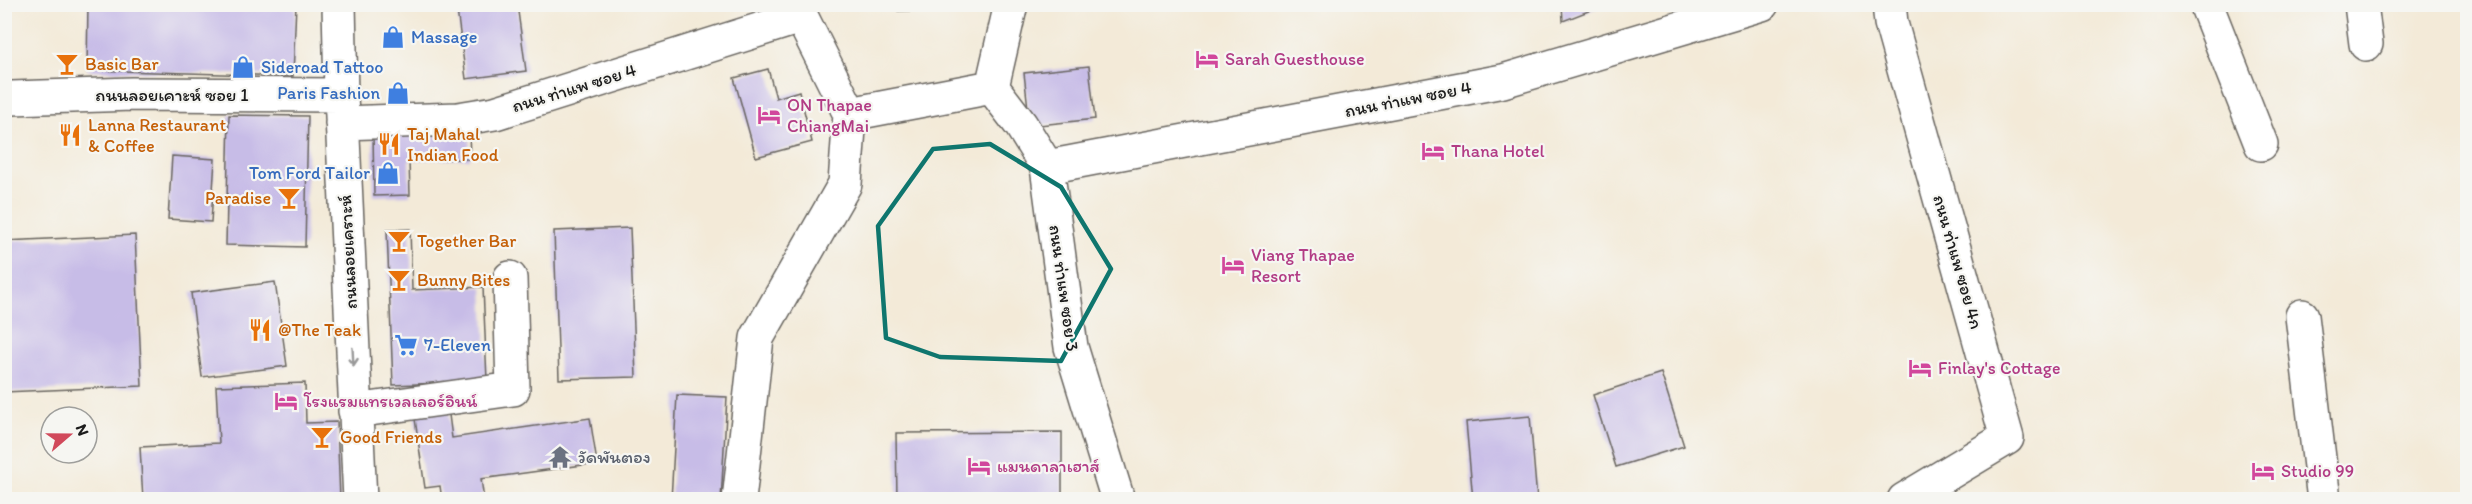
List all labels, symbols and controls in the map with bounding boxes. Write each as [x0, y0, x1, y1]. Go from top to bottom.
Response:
shop icon: Massage [380, 24, 406, 50]
place label: Massage [411, 26, 477, 48]
hotel icon: Sarah Guesthouse [1194, 46, 1220, 72]
place label: Sarah Guesthouse [1225, 48, 1365, 70]
bar icon: Basic Bar [54, 51, 80, 77]
place label: Basic Bar [85, 53, 160, 75]
shop icon: Sideroad Tattoo [230, 54, 256, 80]
place label: Sideroad Tattoo [261, 56, 384, 78]
street label: ถนน ท่าแพ ซอย 4 [509, 59, 639, 117]
street label: ถนน ท่าแพ ซอย 4 [1343, 76, 1473, 122]
shop icon: Paris Fashion [385, 80, 411, 106]
place label: Paris Fashion [277, 82, 380, 104]
street label: ถนนลอยเคาะห์ ซอย 1 [95, 84, 249, 106]
place label: ON Thapae ChiangMai [787, 94, 872, 137]
hotel icon: ON Thapae ChiangMai [756, 102, 782, 128]
place label: Lanna Restaurant & Coffee [88, 114, 226, 157]
restaurant icon: Lanna Restaurant & Coffee [57, 122, 83, 148]
place label: Taj Mahal Indian Food [407, 123, 499, 166]
restaurant icon: Taj Mahal Indian Food [376, 131, 402, 157]
hotel icon: Thana Hotel [1420, 138, 1446, 164]
place label: Thana Hotel [1451, 140, 1545, 162]
shop icon: Tom Ford Tailor [375, 160, 401, 186]
place label: Tom Ford Tailor [249, 162, 370, 184]
bar icon: Paradise [276, 185, 302, 211]
place label: Paradise [205, 187, 271, 209]
street label: ถนน ท่าแพ ซอย 4ก [1928, 192, 1988, 332]
street label: ถนนลอยเคราะห์ [334, 194, 362, 310]
street label: ถนน ท่าแพ ซอย 3 [1044, 223, 1084, 353]
bar icon: Together Bar [386, 228, 412, 254]
place label: Together Bar [417, 230, 517, 252]
place label: Viang Thapae Resort [1251, 244, 1355, 287]
hotel icon: Viang Thapae Resort [1220, 252, 1246, 278]
bar icon: Bunny Bites [386, 267, 412, 293]
place label: Bunny Bites [417, 269, 510, 291]
restaurant icon: @The Teak [247, 317, 273, 343]
place label: @The Teak [278, 319, 361, 341]
supermarket icon: 7-Eleven [393, 332, 419, 358]
place label: 7-Eleven [424, 334, 491, 356]
one-way arrow [347, 346, 358, 366]
hotel icon: Finlay's Cottage [1907, 355, 1933, 381]
place label: Finlay's Cottage [1938, 357, 2061, 379]
hotel icon: โรงแรมแทรเวลเลอร์อินน์ [273, 388, 299, 414]
place label: โรงแรมแทรเวลเลอร์อินน์ [303, 390, 478, 412]
north arrow [39, 405, 99, 465]
text: N [72, 422, 93, 438]
bar icon: Good Friends [309, 424, 335, 450]
place label: Good Friends [340, 426, 442, 448]
temple icon: วัดพันตอง [547, 444, 573, 470]
place label: วัดพันตอง [578, 446, 651, 468]
hotel icon: แมนดาลาเฮาส์ [966, 453, 992, 479]
place label: แมนดาลาเฮาส์ [997, 455, 1100, 477]
hotel icon: Studio 99 [2250, 458, 2276, 484]
place label: Studio 99 [2281, 460, 2354, 482]

